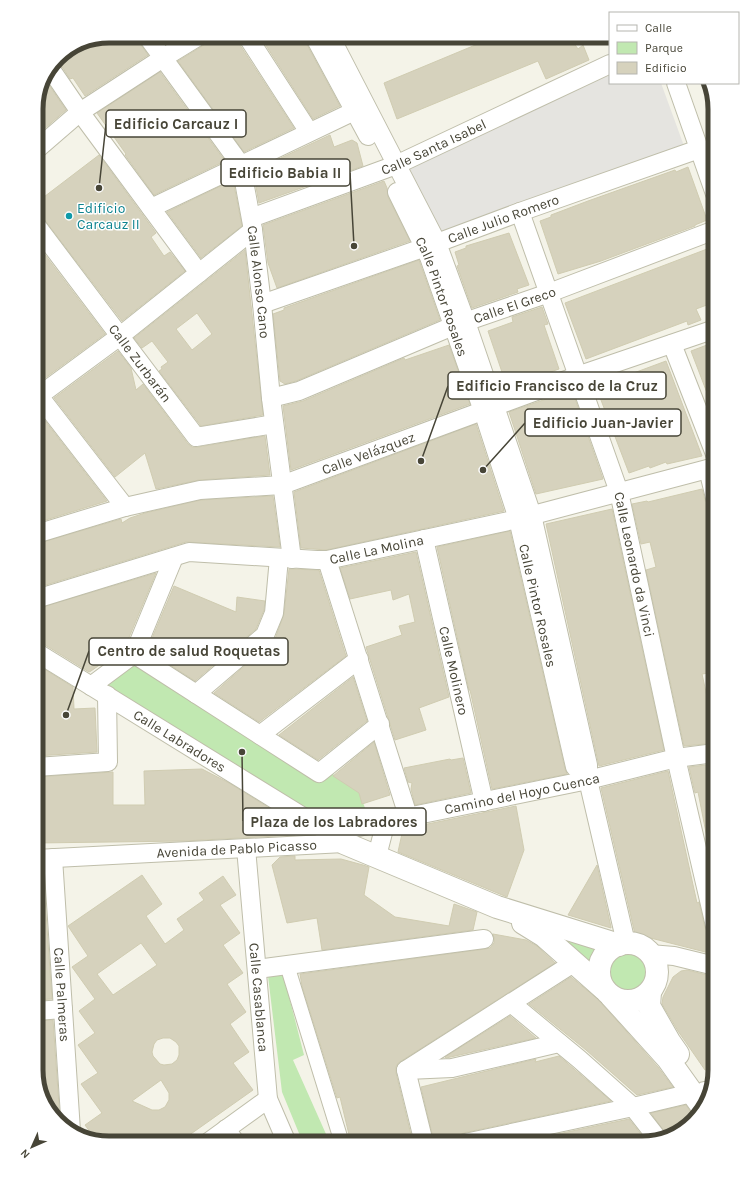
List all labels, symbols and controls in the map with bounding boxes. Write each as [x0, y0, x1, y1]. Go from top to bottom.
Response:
legend [609, 12, 739, 84]
text: Calle [645, 21, 672, 35]
text: Parque [645, 41, 683, 55]
text: Edificio [645, 61, 686, 75]
callout: Edificio Carcauz I [106, 110, 246, 137]
text: Edificio Carcauz I [114, 115, 238, 133]
street label: Calle Santa Isabel [379, 115, 489, 178]
callout: Edificio Babia II [221, 159, 350, 186]
text: Edificio Babia II [229, 164, 341, 182]
street label: Calle Julio Romero [445, 190, 561, 247]
place label: Edificio Carcauz II [77, 200, 140, 233]
marker: Edificio Carcauz II [64, 211, 74, 221]
street label: Calle Alonso Cano [244, 224, 274, 339]
street label: Calle Pintor Rosales [412, 234, 472, 359]
street label: Calle El Greco [471, 283, 558, 327]
street label: Calle Zurbarán [105, 321, 175, 406]
callout: Edificio Francisco de la Cruz [448, 372, 666, 399]
text: Edificio Francisco de la Cruz [456, 377, 658, 395]
callout: Edificio Juan-Javier [525, 409, 681, 436]
text: Edificio Juan-Javier [533, 414, 673, 432]
street label: Calle Velázquez [319, 428, 417, 478]
street label: Calle Leonardo da Vinci [611, 490, 658, 638]
street label: Calle La Molina [328, 531, 425, 568]
street label: Calle Pintor Rosales [515, 542, 560, 669]
street label: Calle Molinero [436, 625, 472, 717]
callout: Centro de salud Roquetas [89, 638, 288, 665]
text: Centro de salud Roquetas [98, 642, 280, 660]
street label: Calle Labradores [130, 706, 229, 776]
street label: Camino del Hoyo Cuenca [443, 769, 601, 818]
callout: Plaza de los Labradores [243, 808, 426, 835]
text: Plaza de los Labradores [250, 813, 418, 831]
street label: Avenida de Pablo Picasso [156, 836, 317, 861]
street label: Calle Casablanca [246, 942, 272, 1053]
street label: Calle Palmeras [50, 947, 74, 1042]
north arrow [12, 1127, 52, 1167]
text: N [18, 1146, 33, 1161]

